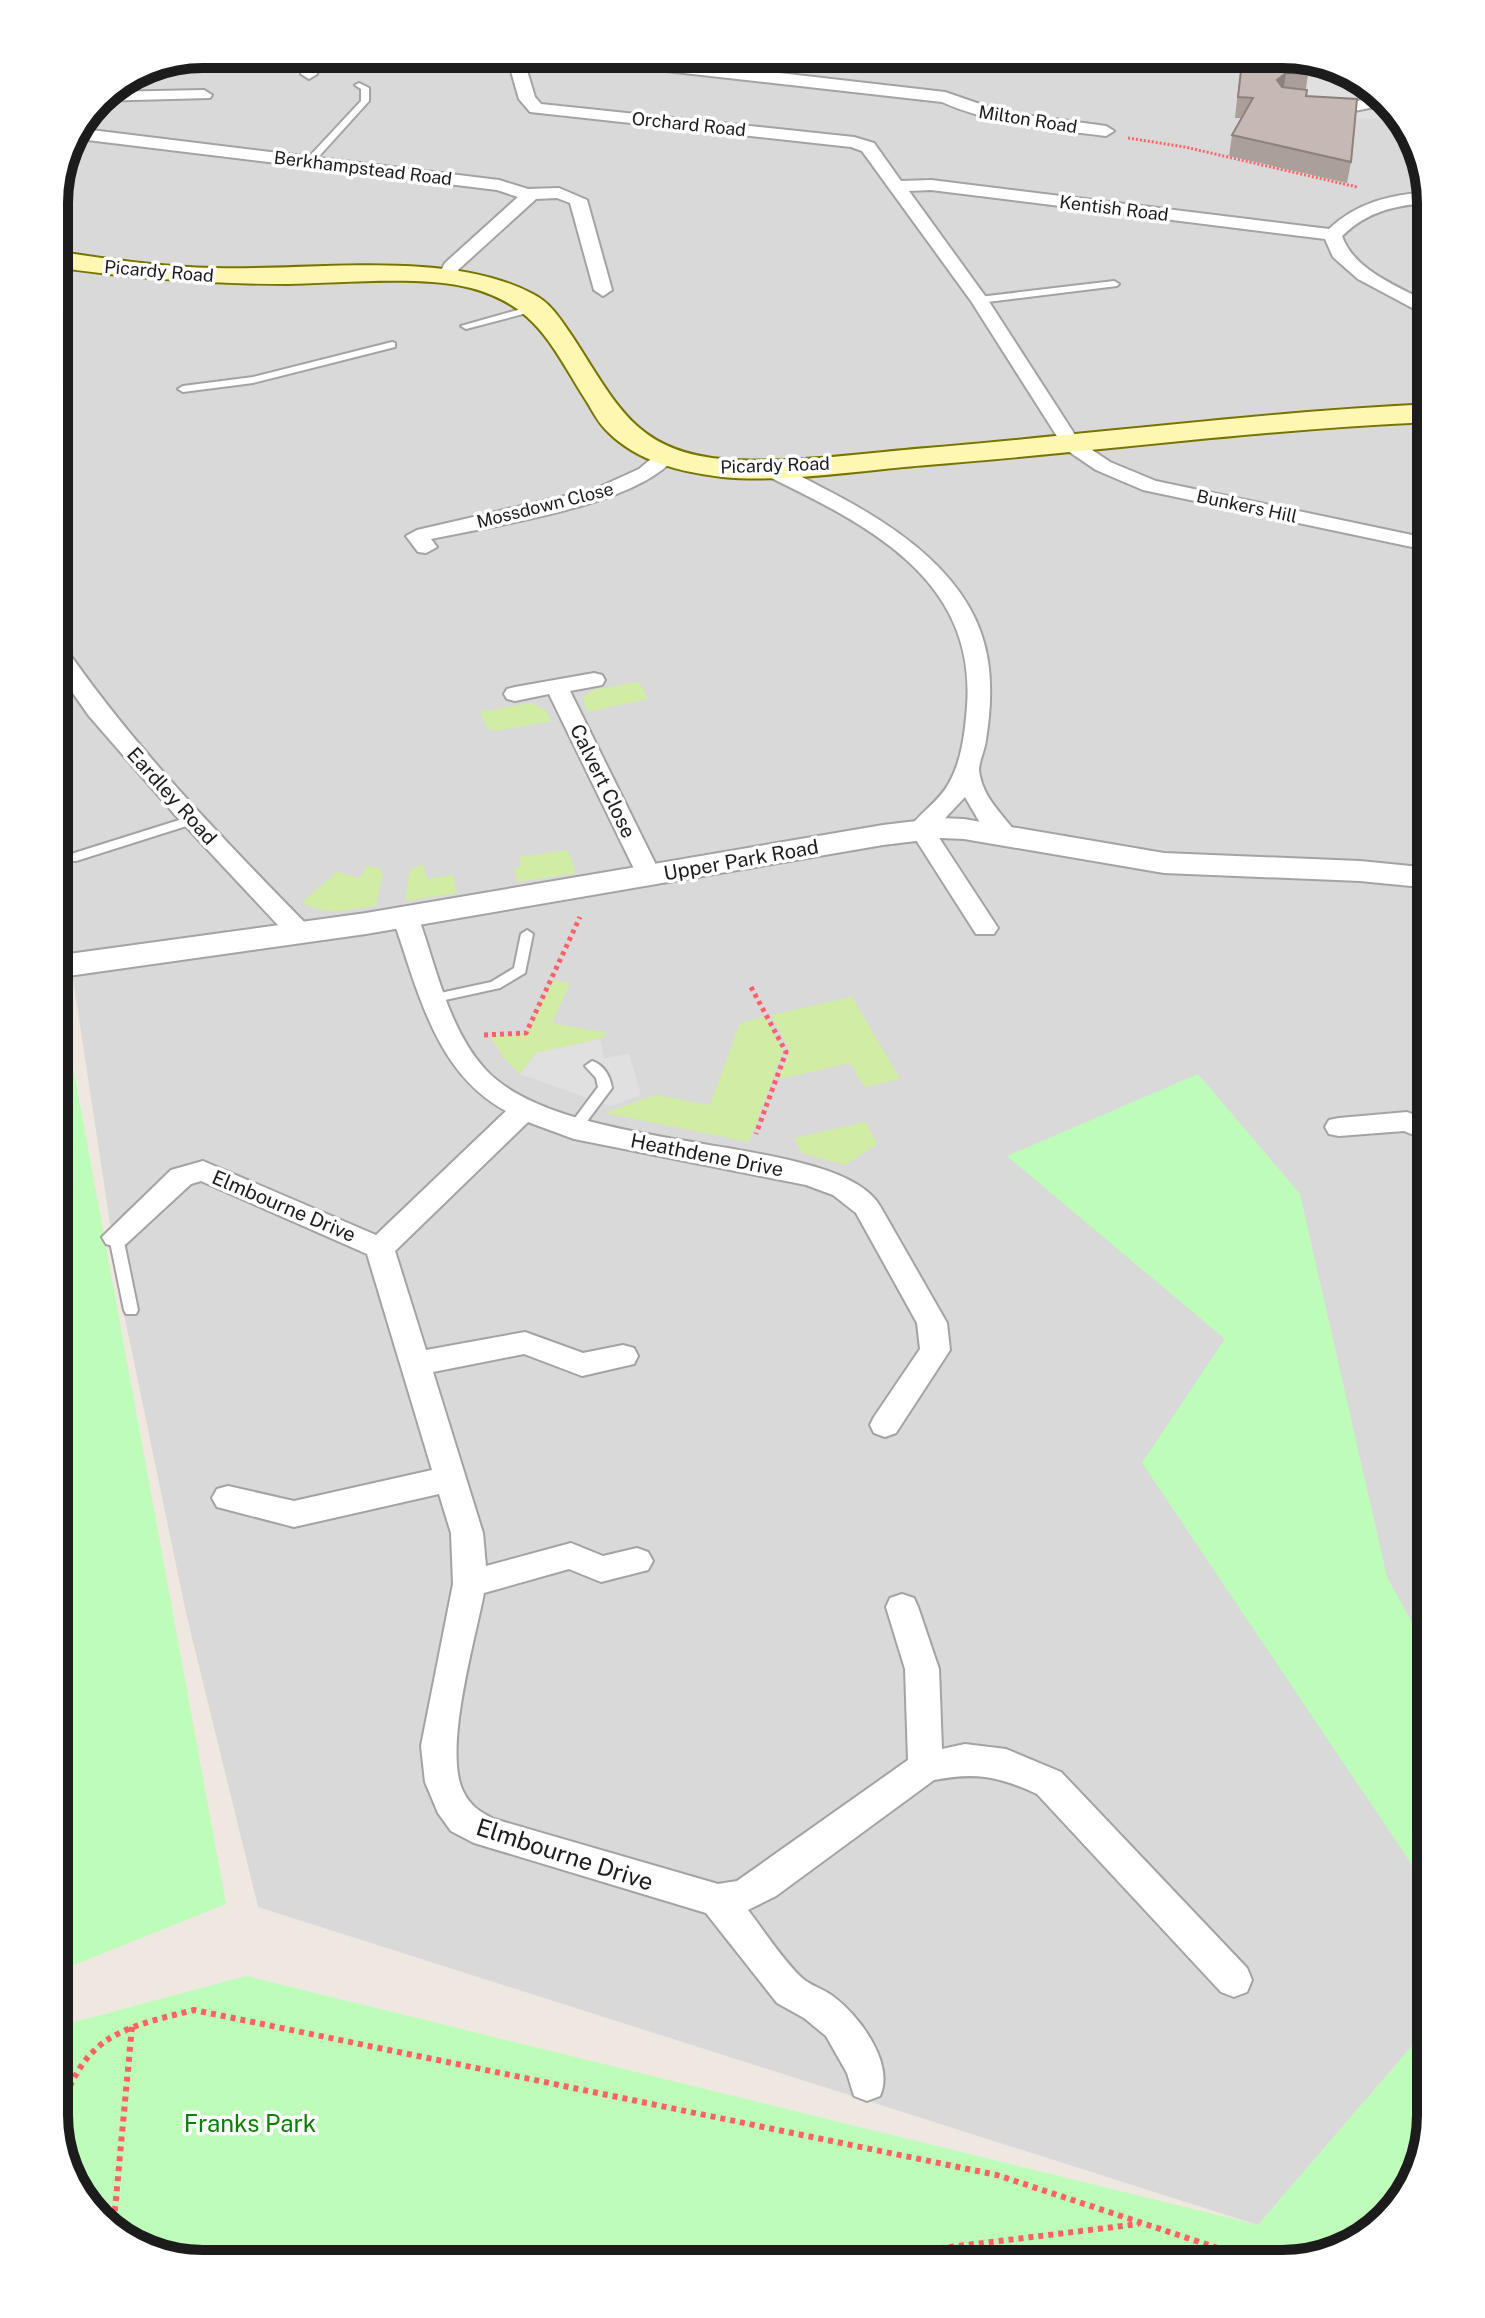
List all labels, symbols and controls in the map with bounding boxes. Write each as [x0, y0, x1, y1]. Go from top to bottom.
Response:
street label: Milton Road [977, 101, 1079, 137]
street label: Orchard Road [631, 108, 747, 140]
street label: Berkhampstead Road [273, 147, 453, 189]
street label: Kentish Road [1058, 191, 1170, 225]
street label: Picardy Road [103, 256, 215, 286]
street label: Picardy Road [720, 453, 830, 477]
street label: Mossdown Close [474, 478, 616, 532]
street label: Bunkers Hill [1195, 485, 1299, 527]
street label: Calvert Close [565, 720, 641, 842]
street label: Eardley Road [122, 742, 222, 850]
street label: Upper Park Road [662, 835, 820, 885]
street label: Heathdene Drive [629, 1128, 785, 1182]
street label: Elmbourne Drive [209, 1165, 359, 1247]
street label: Elmbourne Drive [473, 1812, 657, 1896]
park label: Franks Park [184, 2109, 316, 2137]

